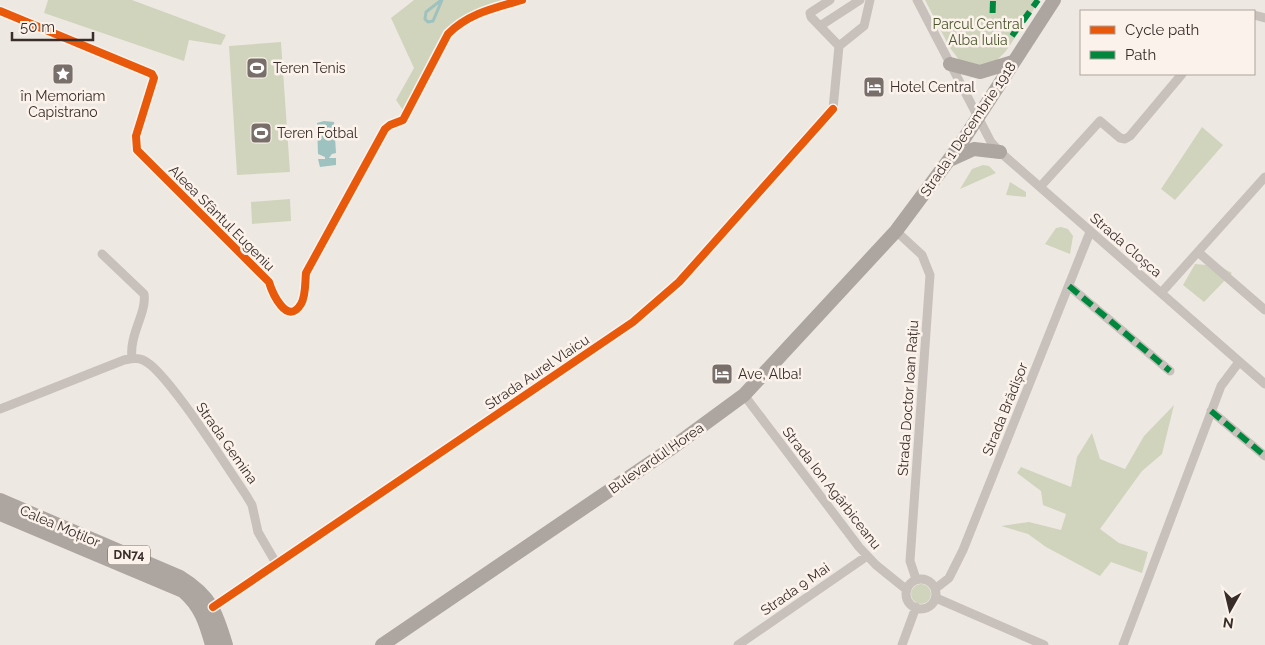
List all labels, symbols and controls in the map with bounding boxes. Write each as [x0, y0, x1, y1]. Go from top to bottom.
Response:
scale bar [12, 10, 94, 42]
legend [1080, 10, 1255, 75]
park label: Parcul Central Alba Iulia [933, 16, 1024, 48]
text: 50 m [20, 18, 55, 36]
text: Cycle path [1125, 21, 1199, 39]
text: Path [1125, 46, 1156, 64]
sports icon: Teren Tenis [245, 56, 269, 80]
street label: Strada 1 Decembrie 1918 [917, 59, 1019, 199]
place label: Teren Tenis [273, 60, 346, 76]
place icon: în Memoriam Capistrano [51, 62, 75, 86]
hotel icon: Hotel Central [862, 75, 886, 99]
place label: Hotel Central [890, 79, 975, 95]
place label: în Memoriam Capistrano [20, 88, 105, 120]
sports icon: Teren Fotbal [249, 121, 273, 145]
place label: Teren Fotbal [277, 125, 358, 141]
street label: Aleea Sfântul Eugeniu [166, 162, 278, 274]
street label: Strada Cloșca [1087, 210, 1165, 280]
street label: Strada Doctor Ioan Rațiu [895, 319, 921, 477]
street label: Strada Aurel Vlaicu [482, 331, 592, 413]
street label: Strada Brădișor [979, 360, 1031, 458]
hotel icon: Ave, Alba! [710, 362, 734, 386]
place label: Ave, Alba! [738, 366, 802, 382]
street label: Strada Gemina [193, 399, 261, 487]
street label: Bulevardul Horea [605, 419, 707, 497]
street label: Strada Ion Agârbiceanu [779, 424, 885, 552]
street label: Calea Moților [17, 502, 103, 550]
road number: DN74 [108, 546, 150, 564]
street label: Strada 9 Mai [758, 559, 832, 619]
north arrow [1205, 585, 1255, 635]
text: N [1222, 614, 1235, 632]

